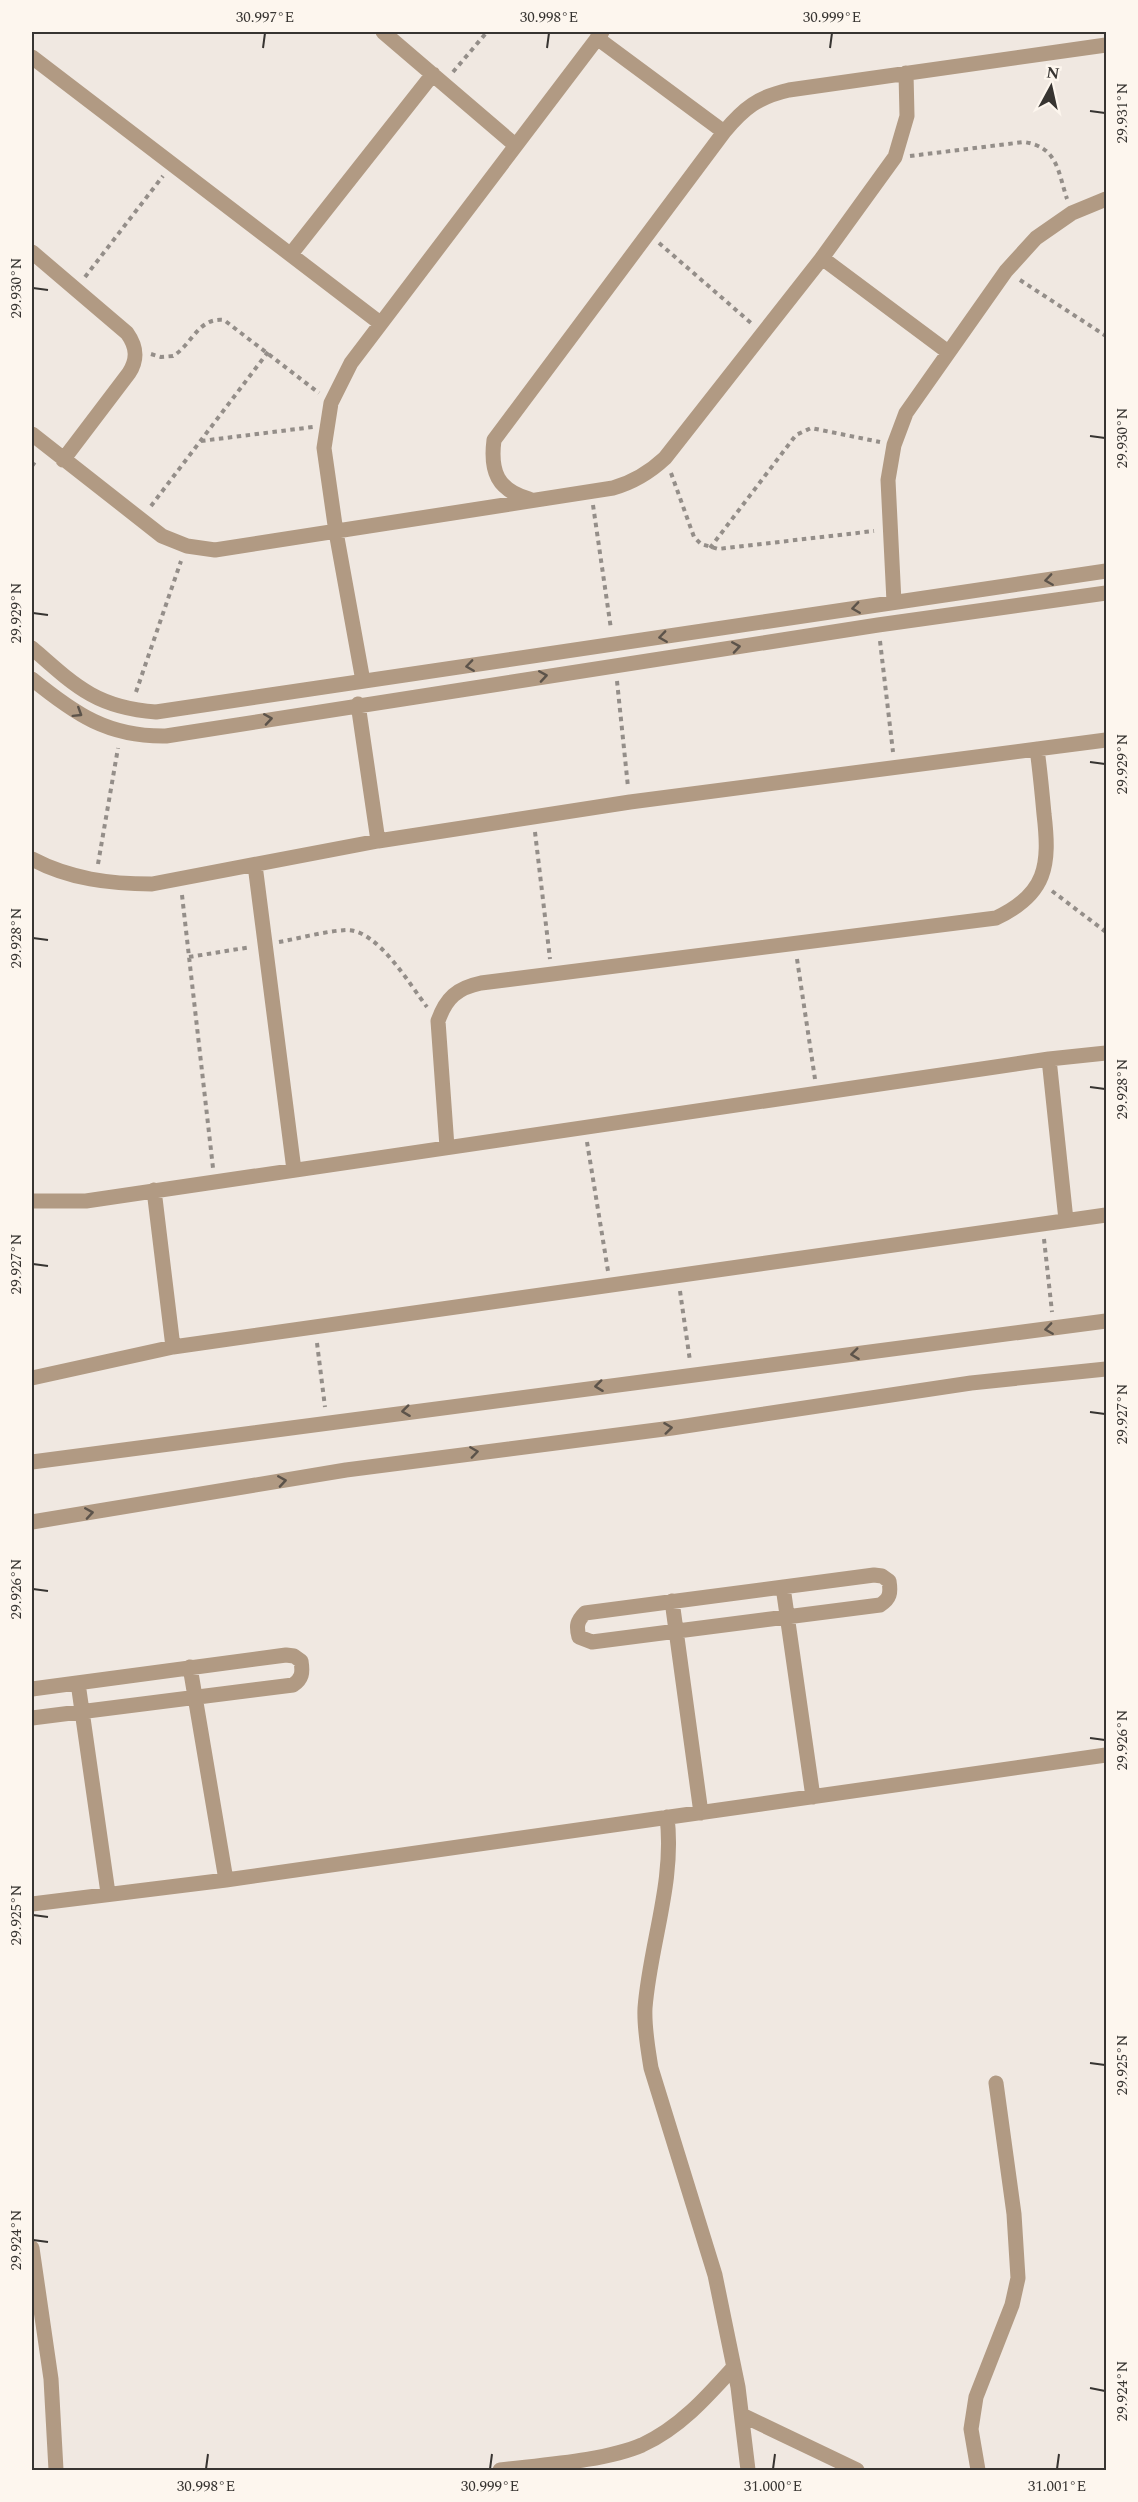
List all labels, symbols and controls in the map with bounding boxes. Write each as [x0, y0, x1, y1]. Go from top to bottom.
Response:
text: 30.997°E [236, 6, 294, 29]
text: 30.998°E [520, 6, 578, 29]
text: 30.999°E [803, 6, 861, 29]
north arrow [1021, 57, 1081, 117]
text: N [1045, 60, 1061, 86]
text: 29.931°N [1111, 83, 1134, 143]
text: 29.930°N [5, 258, 28, 318]
text: 29.930°N [1111, 408, 1134, 468]
one-way arrow [1044, 573, 1053, 585]
text: 29.929°N [5, 583, 28, 643]
one-way arrow [851, 602, 860, 614]
one-way arrow [658, 630, 667, 642]
one-way arrow [731, 641, 741, 653]
one-way arrow [465, 659, 475, 671]
one-way arrow [539, 671, 548, 683]
one-way arrow [72, 706, 82, 718]
one-way arrow [262, 713, 272, 726]
text: 29.929°N [1111, 734, 1134, 794]
text: 29.928°N [5, 908, 28, 968]
text: 29.928°N [1111, 1059, 1134, 1119]
text: 29.927°N [5, 1234, 28, 1294]
one-way arrow [1044, 1322, 1053, 1334]
one-way arrow [851, 1347, 860, 1360]
one-way arrow [595, 1379, 604, 1391]
text: 29.927°N [1111, 1384, 1134, 1444]
one-way arrow [401, 1404, 410, 1417]
one-way arrow [663, 1422, 673, 1435]
one-way arrow [470, 1447, 479, 1459]
one-way arrow [276, 1475, 286, 1488]
one-way arrow [84, 1507, 94, 1520]
text: 29.926°N [5, 1559, 28, 1619]
text: 29.926°N [1111, 1710, 1134, 1770]
text: 29.925°N [5, 1885, 28, 1945]
text: 29.925°N [1111, 2035, 1134, 2095]
text: 29.924°N [5, 2210, 28, 2270]
text: 29.924°N [1111, 2361, 1134, 2421]
text: 30.998°E [177, 2475, 235, 2498]
text: 30.999°E [461, 2475, 519, 2498]
text: 31.000°E [744, 2475, 802, 2498]
text: 31.001°E [1028, 2475, 1086, 2498]

